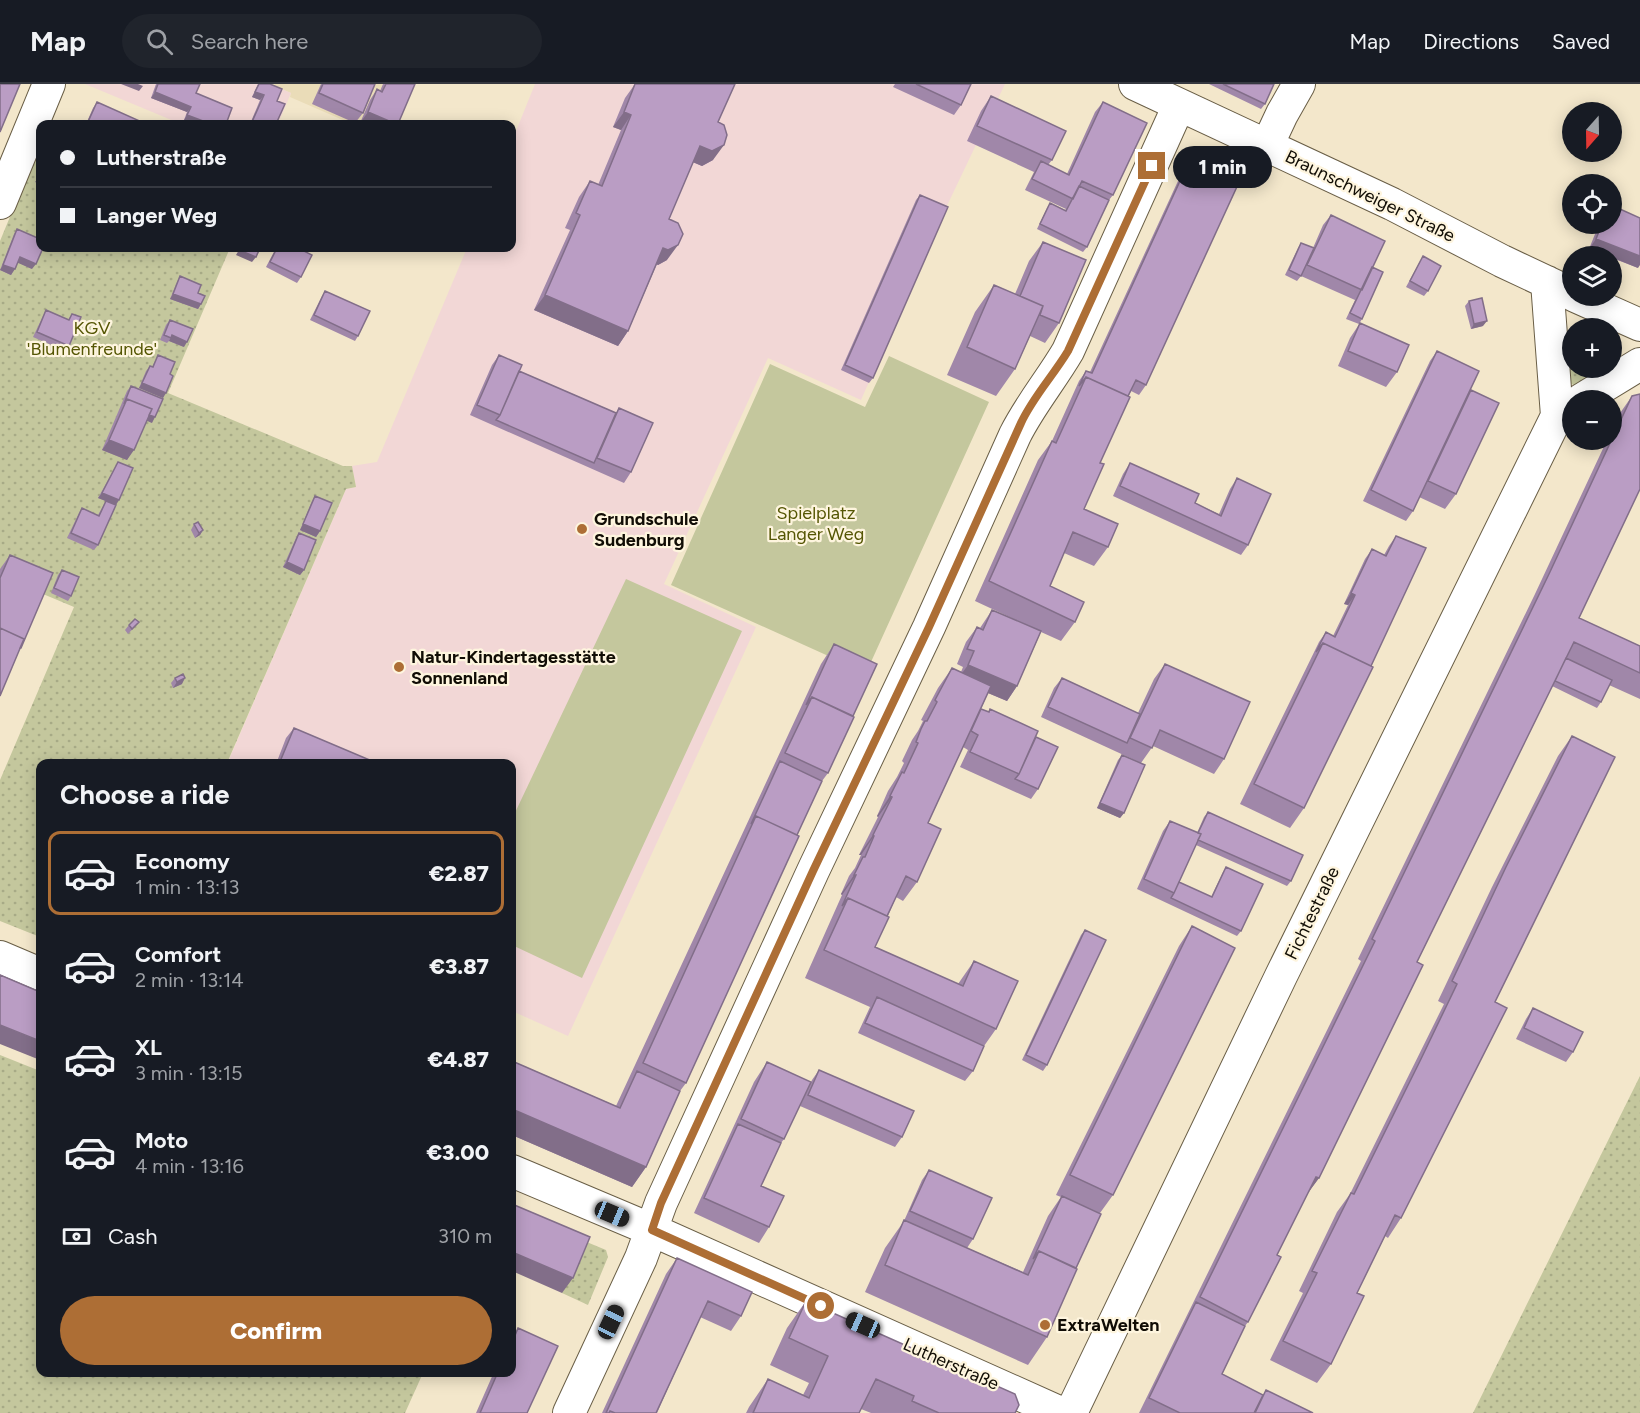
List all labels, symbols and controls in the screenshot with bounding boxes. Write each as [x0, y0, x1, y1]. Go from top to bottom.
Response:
search box [122, 14, 542, 68]
text: Map [30, 24, 86, 58]
icon: search [143, 25, 176, 58]
text: Search here [191, 28, 308, 55]
text: Map [1349, 29, 1390, 54]
text: Directions [1423, 29, 1519, 54]
text: Saved [1552, 29, 1610, 54]
north arrow [1562, 102, 1622, 162]
map controls [1562, 102, 1622, 450]
text: Lutherstraße [96, 144, 226, 171]
callout: 1 min [1173, 145, 1272, 187]
street label: Braunschweiger Straße [1281, 145, 1459, 247]
route end [1138, 152, 1165, 179]
text: 1 min [1199, 155, 1246, 179]
button: locate [1562, 174, 1622, 234]
text: Langer Weg [96, 202, 217, 229]
button: layers [1562, 246, 1622, 306]
park label: KGV 'Blumenfreunde' [27, 317, 157, 360]
button: + [1562, 318, 1622, 378]
button: − [1562, 390, 1622, 450]
park label: Spielplatz Langer Weg [768, 502, 864, 545]
place label: Grundschule Sudenburg [594, 508, 698, 551]
marker: Grundschule Sudenburg [575, 522, 589, 536]
place label: Natur-Kindertagesstätte Sonnenland [411, 646, 616, 689]
marker: Natur-Kindertagesstätte Sonnenland [392, 660, 406, 674]
text: Choose a ride [60, 778, 229, 811]
icon: car [63, 846, 117, 900]
text: Economy [135, 848, 230, 875]
text: €2.87 [429, 860, 489, 887]
street label: Fichtestraße [1280, 863, 1344, 963]
text: 1 min · 13:13 [135, 875, 239, 899]
icon: car [63, 939, 117, 993]
text: Comfort [135, 941, 221, 968]
text: €3.87 [429, 953, 489, 980]
text: 2 min · 13:14 [135, 968, 244, 992]
icon: car [63, 1032, 117, 1086]
text: XL [135, 1034, 162, 1061]
text: €4.87 [428, 1046, 489, 1073]
text: 3 min · 13:15 [135, 1061, 243, 1085]
icon: car [63, 1125, 117, 1179]
text: Moto [135, 1127, 188, 1154]
text: €3.00 [426, 1139, 489, 1166]
text: 4 min · 13:16 [135, 1154, 244, 1178]
car [592, 1199, 632, 1229]
icon: cash [60, 1220, 93, 1253]
text: Cash [108, 1223, 158, 1250]
text: 310 m [438, 1224, 492, 1248]
route start [807, 1292, 834, 1319]
button: Confirm [60, 1296, 492, 1365]
car [595, 1302, 627, 1342]
car [843, 1309, 883, 1341]
place label: ExtraWelten [1057, 1314, 1160, 1336]
marker: ExtraWelten [1038, 1318, 1052, 1332]
street label: Lutherstraße [900, 1333, 1002, 1395]

